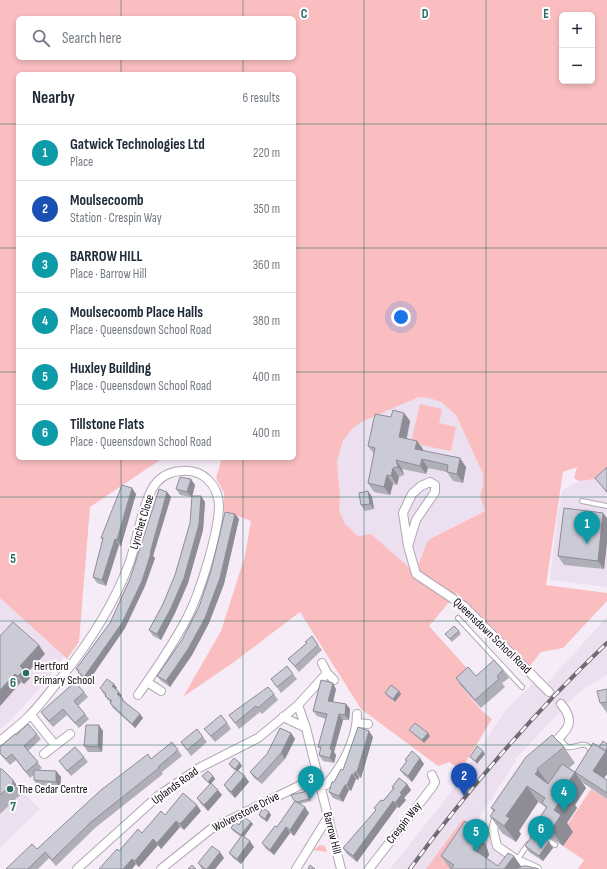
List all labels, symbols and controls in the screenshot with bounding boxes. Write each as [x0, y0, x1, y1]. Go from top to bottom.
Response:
text: C [301, 6, 308, 22]
text: D [422, 6, 429, 22]
text: E [543, 6, 549, 22]
map controls [559, 12, 595, 84]
button: + [559, 12, 595, 48]
search box [16, 16, 296, 60]
icon: search [30, 27, 52, 49]
text: Search here [62, 29, 122, 48]
button: − [559, 48, 595, 84]
text: Nearby [32, 88, 75, 108]
text: 6 results [242, 90, 280, 106]
text: Gatwick Technologies Ltd [70, 135, 205, 154]
text: 1 [42, 145, 48, 161]
text: 220 m [253, 145, 280, 161]
text: Place [70, 154, 93, 170]
text: Moulsecoomb [70, 191, 144, 210]
text: 2 [42, 201, 48, 217]
text: 350 m [253, 201, 280, 217]
text: Station · Crespin Way [70, 210, 162, 226]
text: BARROW HILL [70, 247, 142, 266]
text: 3 [42, 257, 48, 273]
text: 360 m [253, 257, 280, 273]
text: Place · Barrow Hill [70, 266, 147, 282]
text: Moulsecoomb Place Halls [70, 303, 203, 322]
your location [391, 307, 411, 327]
text: 4 [42, 313, 48, 329]
text: 380 m [253, 313, 280, 329]
text: Place · Queensdown School Road [70, 322, 211, 338]
text: Huxley Building [70, 359, 151, 378]
text: 5 [42, 369, 48, 385]
text: 400 m [253, 369, 280, 385]
text: Place · Queensdown School Road [70, 378, 211, 394]
text: Tillstone Flats [70, 415, 144, 434]
text: 6 [42, 425, 48, 441]
text: 400 m [253, 425, 280, 441]
text: Place · Queensdown School Road [70, 434, 211, 450]
street label: Lynchet Close [127, 493, 157, 551]
pin: 1 [574, 511, 600, 544]
text: 5 [10, 551, 16, 567]
street label: Queensdown School Road [450, 595, 534, 677]
place label: Hertford Primary School [34, 659, 94, 688]
marker: Hertford Primary School [21, 668, 31, 678]
text: 6 [10, 675, 16, 691]
pin: 2 [451, 763, 477, 796]
street label: Uplands Road [149, 764, 201, 808]
pin: 3 [298, 766, 324, 799]
pin: 4 [551, 779, 577, 812]
place label: The Cedar Centre [18, 782, 88, 797]
marker: The Cedar Centre [5, 784, 15, 794]
street label: Wolverstone Drive [210, 789, 282, 835]
text: 7 [10, 799, 16, 815]
street label: Crespin Way [383, 799, 425, 847]
street label: Barrow Hill [320, 810, 344, 856]
pin: 6 [528, 816, 554, 849]
pin: 5 [463, 819, 489, 852]

